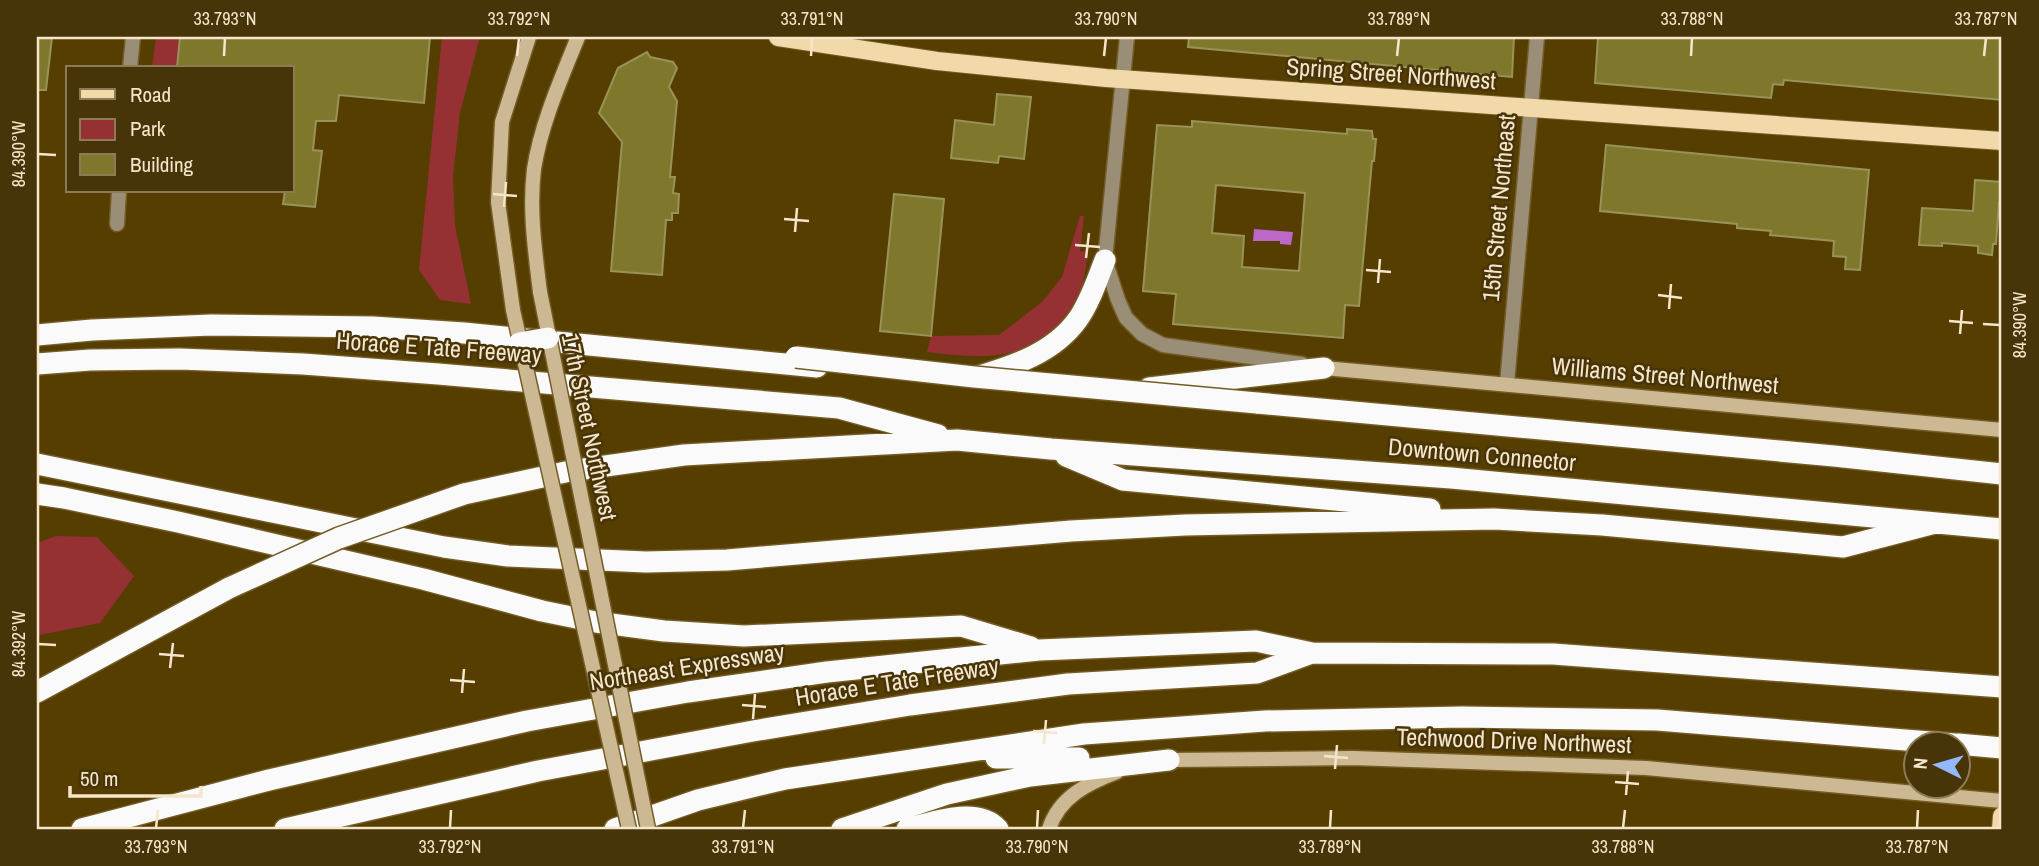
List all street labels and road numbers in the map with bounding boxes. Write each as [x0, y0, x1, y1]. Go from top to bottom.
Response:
street label: Spring Street Northwest [1285, 50, 1497, 96]
street label: 15th Street Northeast [1474, 113, 1522, 302]
street label: Horace E Tate Freeway [335, 324, 543, 370]
street label: 17th Street Northwest [555, 330, 626, 524]
street label: Williams Street Northwest [1550, 349, 1780, 401]
street label: Downtown Connector [1387, 430, 1578, 478]
street label: Northeast Expressway [587, 635, 787, 697]
street label: Horace E Tate Freeway [793, 649, 1001, 713]
street label: Techwood Drive Northwest [1396, 720, 1633, 760]

